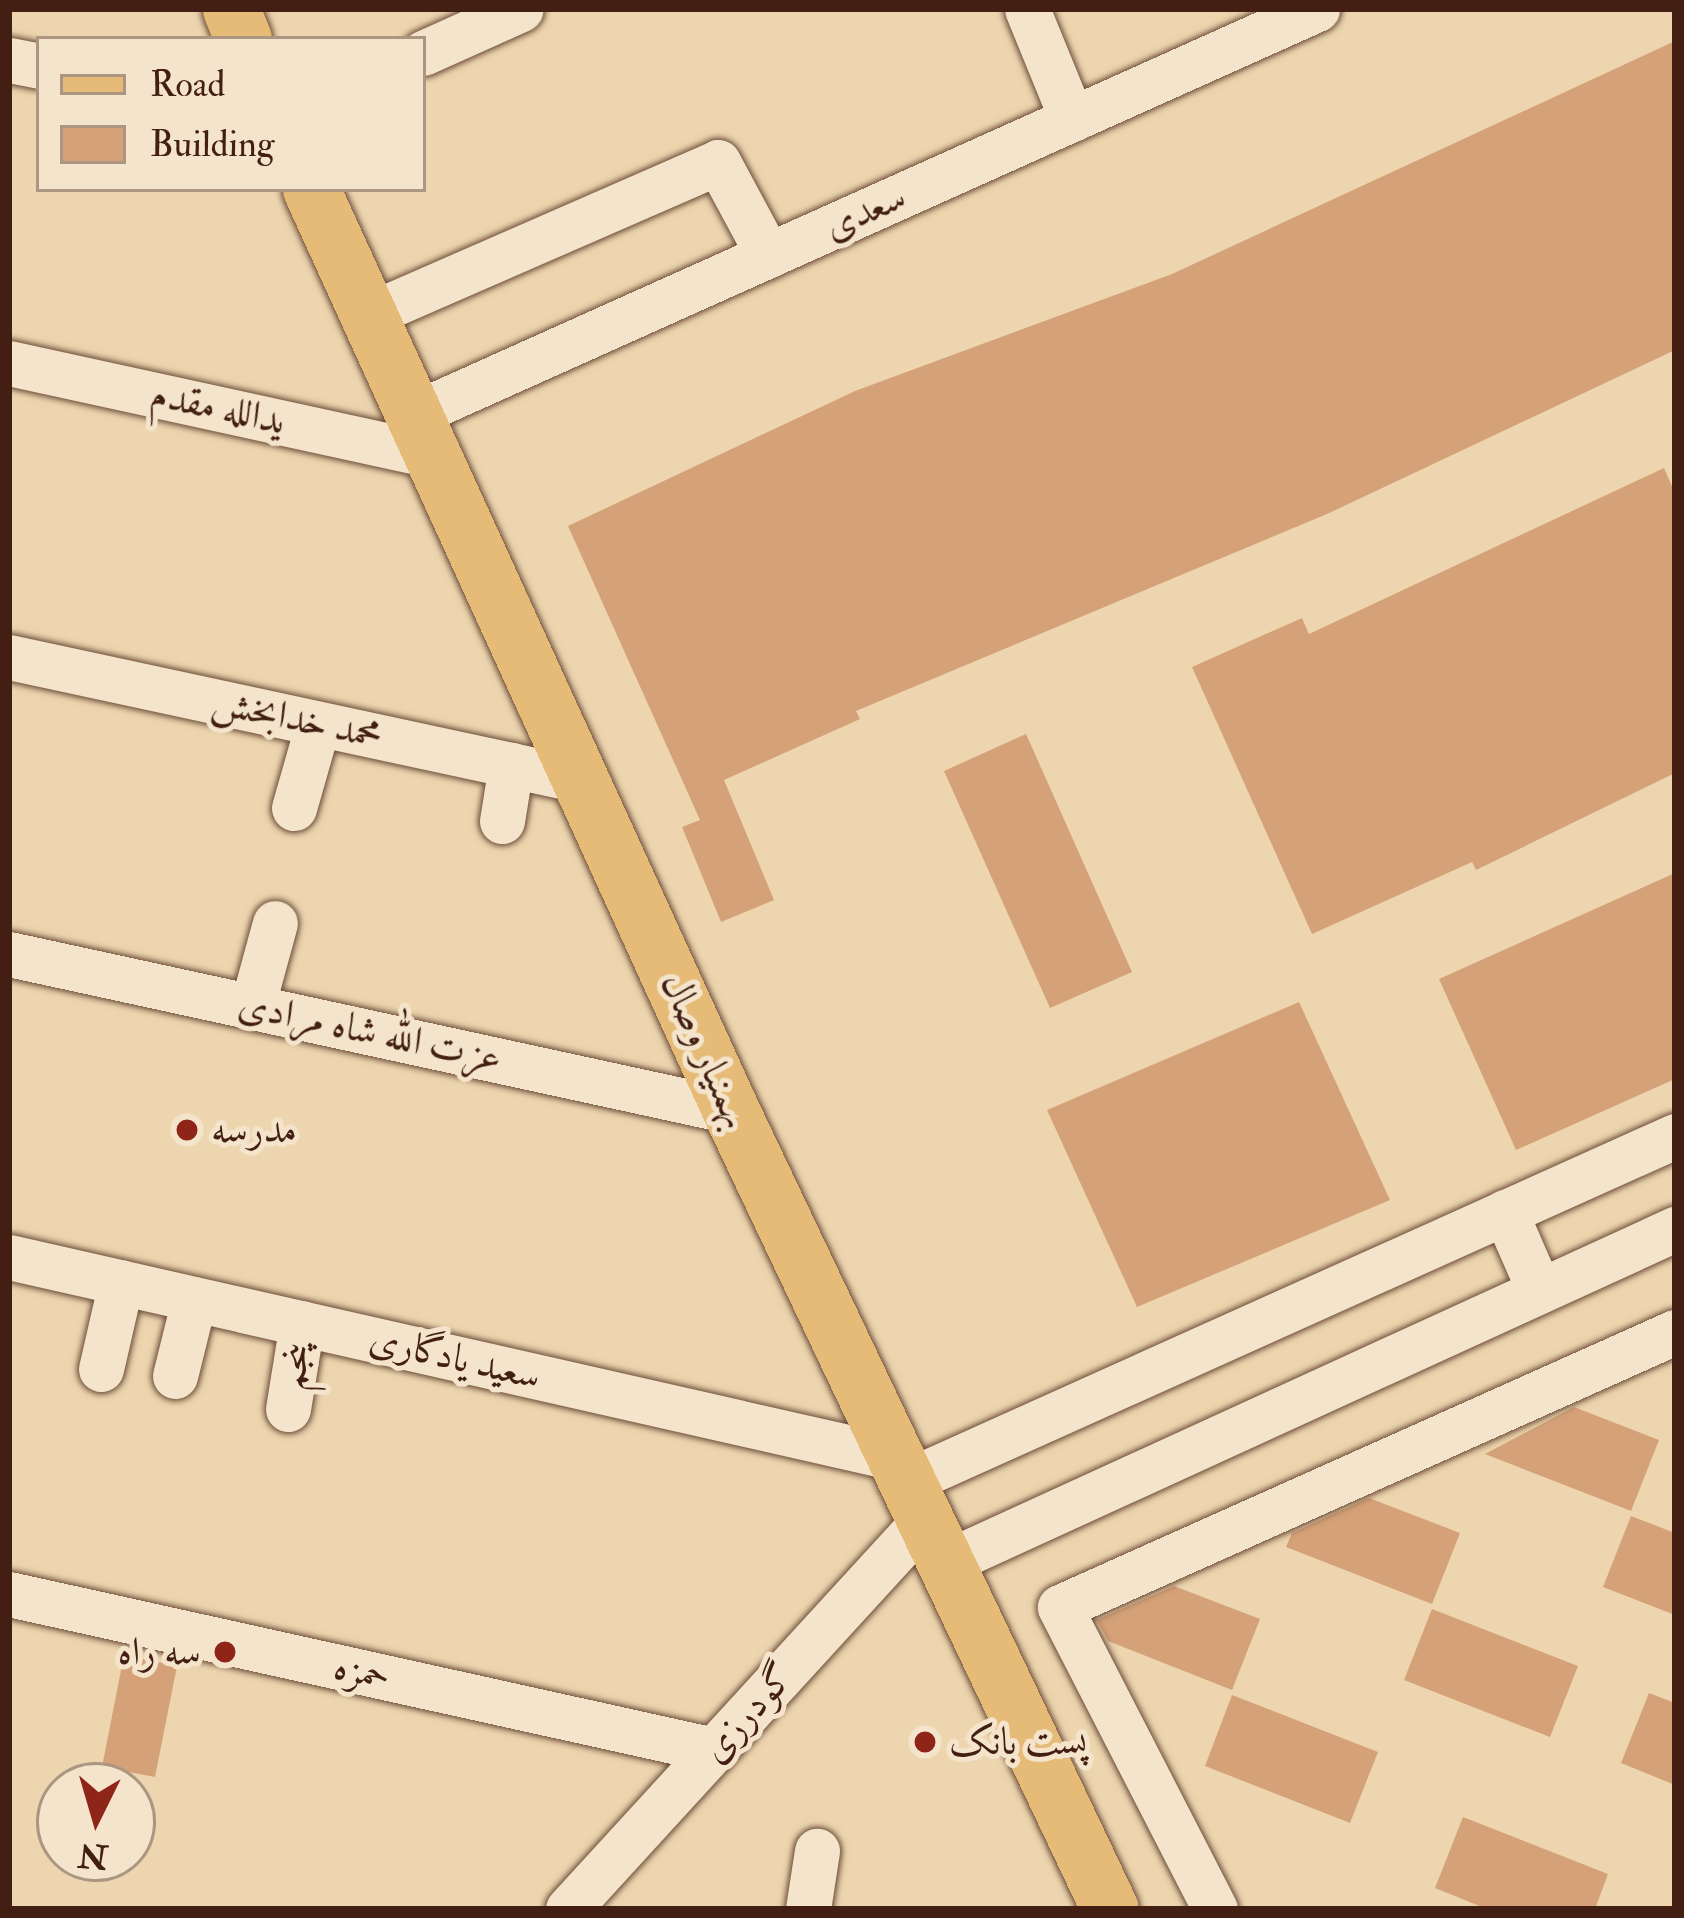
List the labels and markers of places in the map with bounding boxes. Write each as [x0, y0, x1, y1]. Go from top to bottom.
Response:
place label: مدرسه [211, 1107, 297, 1153]
marker: مدرسه [174, 1117, 200, 1143]
place label: سه راه [117, 1629, 201, 1675]
marker: سه راه [212, 1639, 238, 1665]
place label: پست بانک [949, 1719, 1087, 1765]
marker: پست بانک [912, 1729, 938, 1755]

